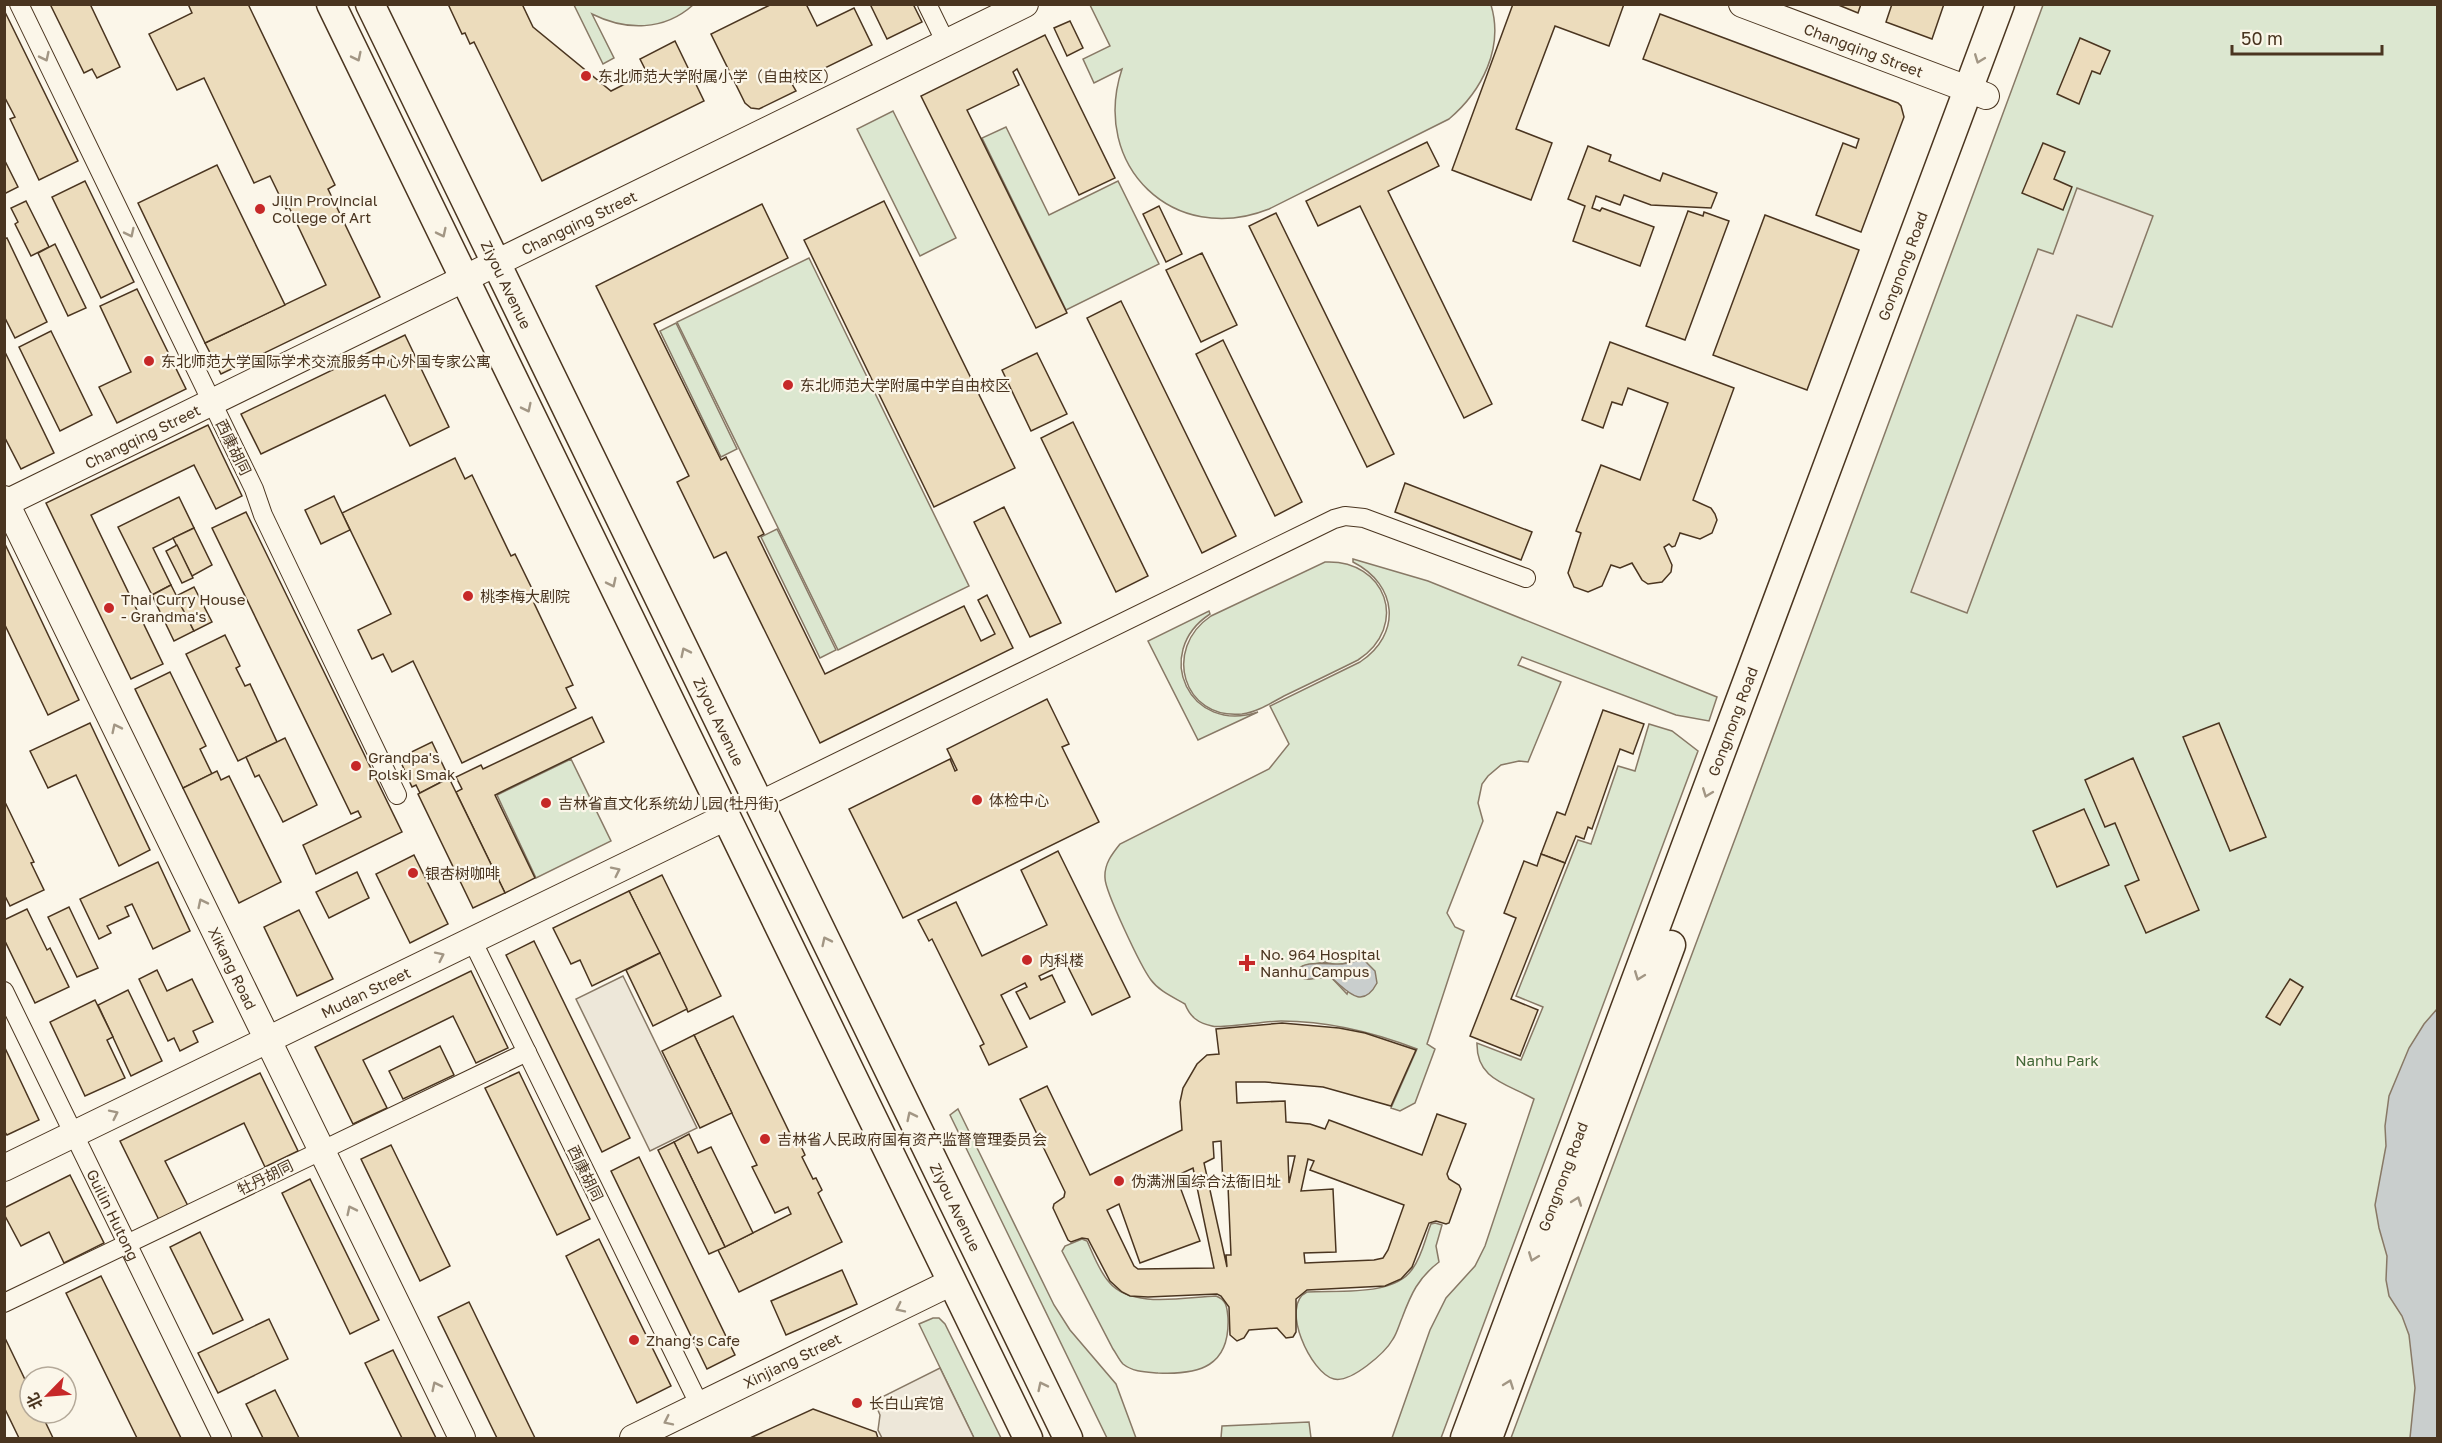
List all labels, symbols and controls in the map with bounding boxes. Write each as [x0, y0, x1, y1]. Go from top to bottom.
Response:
scale bar [2232, 18, 2382, 56]
street label: Changqing Street [1801, 19, 1926, 81]
text: 50 m [2241, 27, 2283, 49]
one-way arrow [37, 51, 49, 62]
one-way arrow [349, 51, 361, 62]
one-way arrow [1974, 53, 1987, 64]
place label: 东北师范大学附属小学（自由校区） [598, 67, 838, 85]
marker: 东北师范大学附属小学（自由校区） [579, 69, 593, 83]
street label: Changqing Street [518, 187, 639, 258]
place label: Jilin Provincial College of Art [272, 191, 378, 226]
marker: Jilin Provincial College of Art [253, 202, 267, 216]
street label: Gongnong Road [1874, 209, 1931, 323]
one-way arrow [122, 226, 134, 237]
one-way arrow [435, 226, 446, 237]
street label: Ziyou Avenue [477, 237, 536, 332]
place label: 东北师范大学国际学术交流服务中心外国专家公寓 [161, 352, 491, 370]
marker: 东北师范大学国际学术交流服务中心外国专家公寓 [142, 354, 156, 368]
place label: 东北师范大学附属中学自由校区 [800, 376, 1010, 394]
marker: 东北师范大学附属中学自由校区 [781, 378, 795, 392]
street label: Changqing Street [82, 400, 203, 472]
one-way arrow [520, 401, 532, 412]
street label: 西康胡同 [213, 416, 255, 478]
one-way arrow [605, 577, 617, 588]
place label: 桃李梅大剧院 [480, 587, 570, 605]
marker: 桃李梅大剧院 [461, 589, 475, 603]
place label: Thai Curry House - Grandma's [121, 590, 246, 625]
marker: Thai Curry House - Grandma's [102, 601, 116, 615]
one-way arrow [681, 648, 693, 659]
street label: Gongnong Road [1704, 664, 1761, 778]
street label: Ziyou Avenue [690, 674, 748, 769]
one-way arrow [112, 723, 123, 734]
place label: Grandpa's Polski Smak [368, 748, 456, 783]
marker: Grandpa's Polski Smak [349, 759, 363, 773]
one-way arrow [1702, 788, 1715, 798]
place label: 体检中心 [989, 791, 1049, 809]
marker: 体检中心 [970, 793, 984, 807]
place label: 吉林省直文化系统幼儿园(牡丹街) [558, 794, 779, 812]
marker: 吉林省直文化系统幼儿园(牡丹街) [539, 796, 553, 810]
place label: 银杏树咖啡 [425, 864, 500, 882]
marker: 银杏树咖啡 [406, 866, 420, 880]
one-way arrow [609, 866, 620, 878]
one-way arrow [197, 898, 209, 909]
street label: Xikang Road [205, 924, 261, 1012]
one-way arrow [821, 936, 833, 947]
place label: No. 964 Hospital Nanhu Campus [1260, 945, 1380, 980]
place label: 内科楼 [1039, 951, 1084, 969]
one-way arrow [434, 952, 445, 963]
marker: 内科楼 [1020, 953, 1034, 967]
marker: No. 964 Hospital Nanhu Campus [1238, 954, 1256, 972]
street label: Mudan Street [318, 963, 413, 1022]
one-way arrow [1633, 970, 1646, 981]
park label: Nanhu Park [2015, 1051, 2099, 1069]
one-way arrow [107, 1110, 118, 1122]
one-way arrow [907, 1112, 918, 1123]
street label: Gongnong Road [1534, 1119, 1591, 1234]
place label: 吉林省人民政府国有资产监督管理委员会 [777, 1130, 1047, 1148]
marker: 吉林省人民政府国有资产监督管理委员会 [758, 1132, 772, 1146]
street label: 西康胡同 [565, 1142, 607, 1204]
street label: 牡丹胡同 [234, 1156, 296, 1198]
street label: Ziyou Avenue [926, 1160, 985, 1254]
street label: Guilin Hutong [83, 1166, 143, 1263]
place label: 伪满洲国综合法衙旧址 [1131, 1172, 1281, 1190]
marker: 伪满洲国综合法衙旧址 [1112, 1174, 1126, 1188]
one-way arrow [1570, 1196, 1582, 1207]
one-way arrow [347, 1206, 359, 1217]
one-way arrow [1528, 1251, 1541, 1262]
one-way arrow [895, 1301, 906, 1313]
street label: Xinjiang Street [740, 1329, 844, 1392]
place label: Zhang‘s Cafe [646, 1331, 740, 1349]
marker: Zhang‘s Cafe [627, 1333, 641, 1347]
north arrow [18, 1365, 78, 1425]
one-way arrow [1502, 1379, 1514, 1390]
one-way arrow [432, 1381, 444, 1392]
one-way arrow [1038, 1381, 1050, 1392]
text: 北 [22, 1390, 47, 1413]
place label: 长白山宾馆 [869, 1394, 944, 1412]
marker: 长白山宾馆 [850, 1396, 864, 1410]
one-way arrow [663, 1414, 674, 1426]

